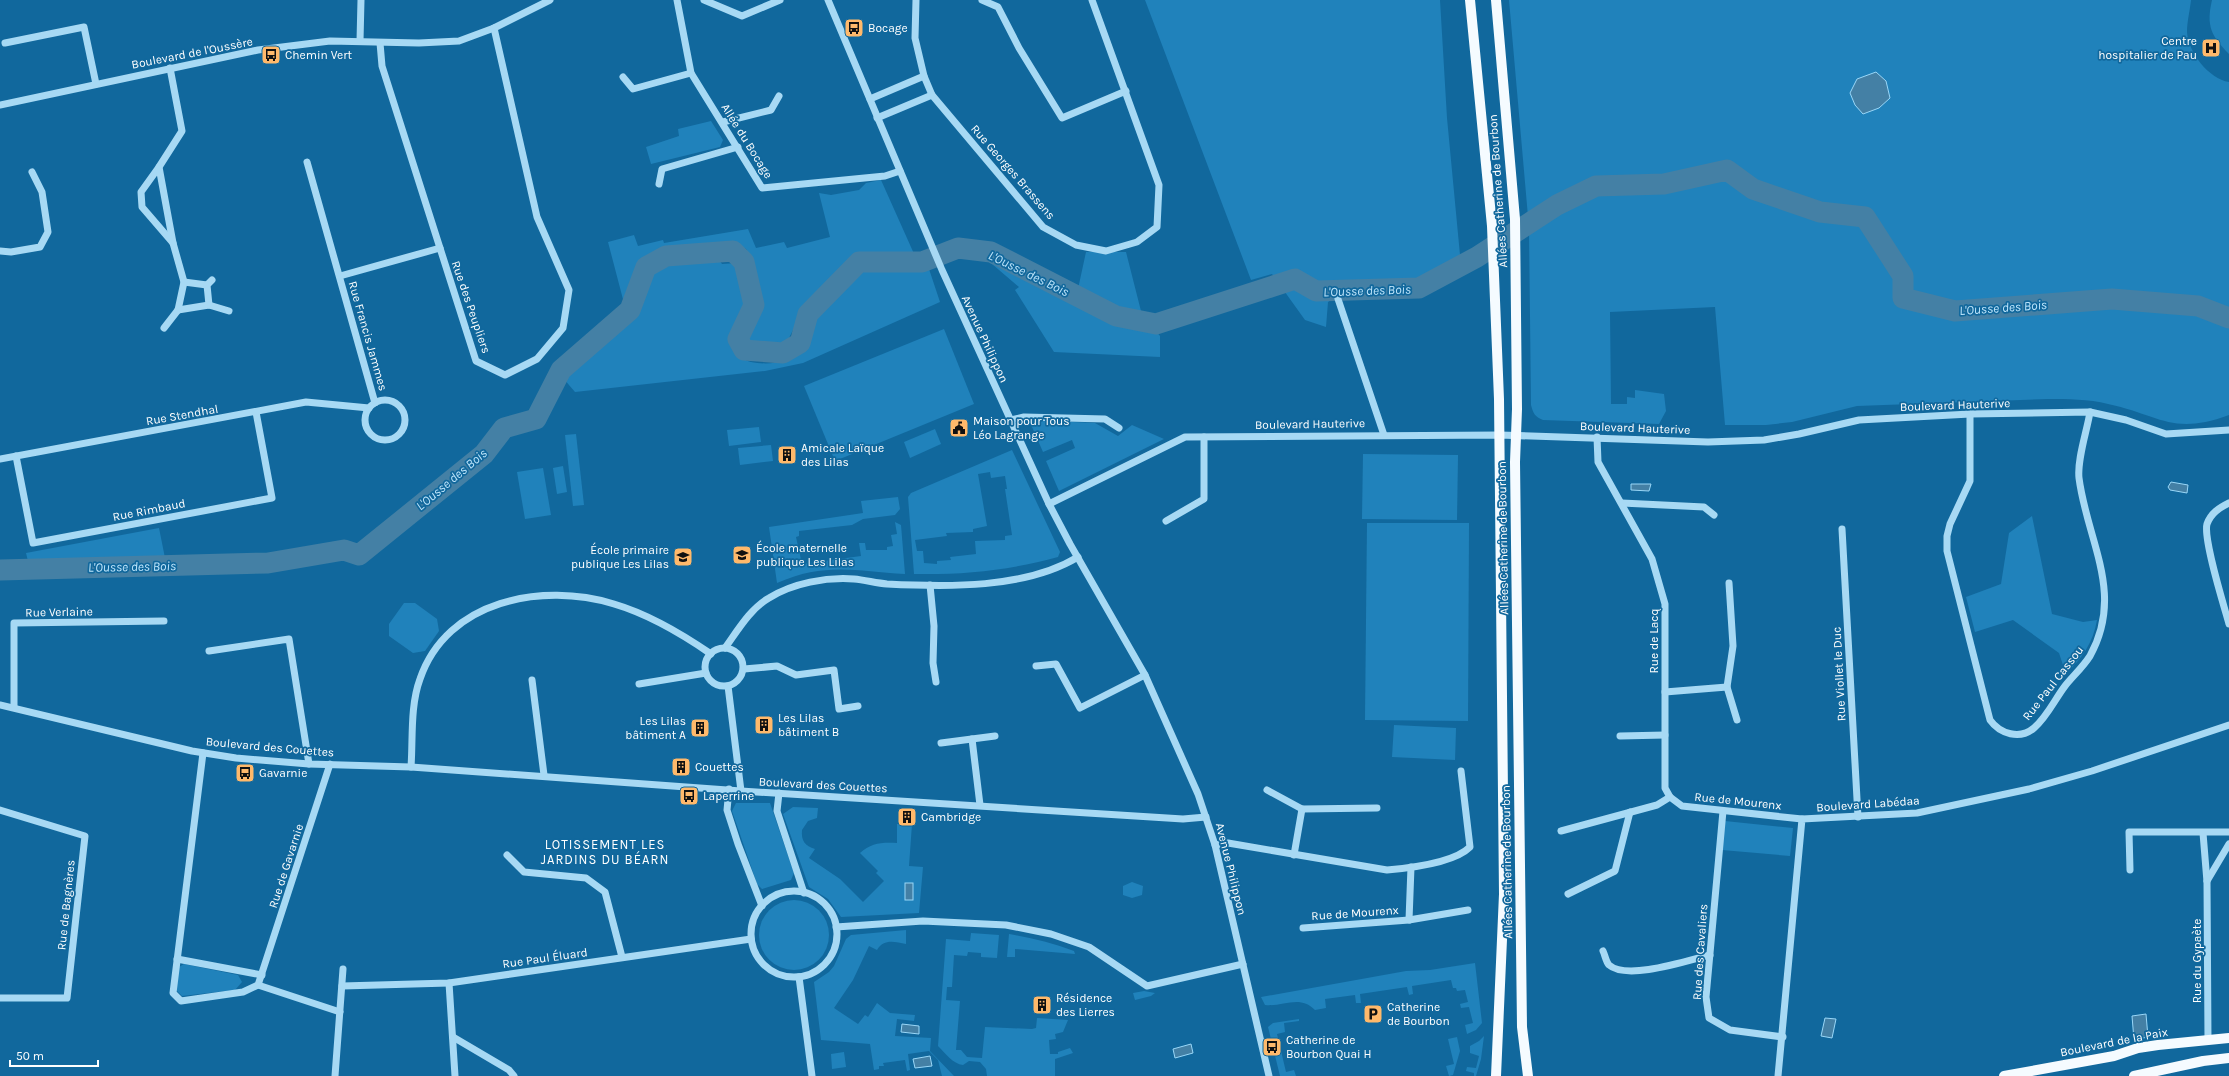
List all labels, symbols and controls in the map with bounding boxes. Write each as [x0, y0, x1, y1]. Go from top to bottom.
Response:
bus stop icon: Bocage [843, 17, 865, 39]
place label: Bocage [868, 21, 908, 35]
street label: Boulevard de l'Oussère [130, 34, 254, 72]
place label: Centre hospitalier de Pau [2098, 34, 2197, 62]
hospital icon: Centre hospitalier de Pau [2200, 37, 2222, 59]
bus stop icon: Chemin Vert [260, 44, 282, 66]
place label: Chemin Vert [285, 48, 353, 62]
street label: Allée du Bocage [718, 101, 776, 181]
street label: Allées Catherine de Bourbon [1486, 114, 1510, 268]
street label: Rue Georges Brassens [968, 122, 1058, 222]
water label: L'Ousse des Bois [986, 247, 1072, 299]
street label: Rue des Peupliers [449, 259, 493, 355]
street label: Rue Francis Jammes [346, 280, 390, 392]
water label: L'Ousse des Bois [1323, 281, 1411, 300]
street label: Avenue Philippon [959, 293, 1011, 385]
water label: L'Ousse des Bois [1959, 297, 2047, 318]
street label: Boulevard Hauterive [1900, 396, 2010, 414]
street label: Rue Stendhal [145, 402, 219, 428]
place label: Maison pour Tous Léo Lagrange [973, 414, 1070, 442]
street label: Boulevard Hauterive [1255, 416, 1365, 432]
public building icon: Maison pour Tous Léo Lagrange [948, 417, 970, 439]
street label: Boulevard Hauterive [1580, 419, 1690, 437]
place label: Amicale Laïque des Lilas [801, 441, 884, 469]
building icon: Amicale Laïque des Lilas [776, 444, 798, 466]
water label: L'Ousse des Bois [413, 445, 490, 513]
street label: Allées Catherine de Bourbon [1495, 461, 1511, 615]
street label: Rue Rimbaud [111, 496, 187, 524]
place label: École maternelle publique Les Lilas [756, 540, 854, 569]
place label: École primaire publique Les Lilas [571, 542, 669, 571]
school or university icon: École maternelle publique Les Lilas [731, 544, 753, 566]
school or university icon: École primaire publique Les Lilas [672, 546, 694, 568]
water label: L'Ousse des Bois [88, 558, 176, 575]
street label: Rue Verlaine [25, 604, 93, 620]
street label: Rue de Lacq [1647, 608, 1661, 674]
street label: Rue Viollet le Duc [1830, 626, 1848, 722]
street label: Rue Paul Cassou [2020, 643, 2086, 723]
place label: Les Lilas bâtiment B [778, 711, 839, 739]
place label: Les Lilas bâtiment A [625, 714, 686, 742]
building icon: Les Lilas bâtiment B [753, 714, 775, 736]
building icon: Les Lilas bâtiment A [689, 717, 711, 739]
street label: Boulevard des Couettes [205, 734, 335, 760]
building icon: Couettes [670, 756, 692, 778]
place label: Couettes [695, 760, 744, 774]
bus stop icon: Gavarnie [234, 762, 256, 784]
place label: Gavarnie [259, 766, 307, 780]
street label: Boulevard des Couettes [758, 775, 888, 795]
bus stop icon: Laperrine [678, 785, 700, 807]
street label: Allées Catherine de Bourbon [1499, 785, 1515, 939]
place label: Laperrine [703, 789, 754, 803]
street label: Rue de Mourenx [1694, 789, 1782, 813]
street label: Boulevard Labédaa [1816, 793, 1920, 815]
building icon: Cambridge [896, 806, 918, 828]
place label: Cambridge [921, 810, 981, 824]
street label: Avenue Philippon [1213, 821, 1249, 917]
street label: Rue de Gavarnie [266, 822, 306, 910]
district label: LOTISSEMENT LES JARDINS DU BÉARN [541, 837, 669, 867]
street label: Rue de Bagnères [54, 859, 78, 951]
street label: Rue de Mourenx [1311, 903, 1399, 923]
street label: Rue des Cavaliers [1690, 903, 1710, 1001]
street label: Rue du Gypaète [2190, 919, 2204, 1003]
street label: Rue Paul Éluard [501, 944, 588, 971]
place label: Résidence des Lierres [1056, 991, 1115, 1019]
building icon: Résidence des Lierres [1031, 994, 1053, 1016]
place label: Catherine de Bourbon [1387, 1000, 1450, 1028]
parking icon: Catherine de Bourbon [1362, 1003, 1384, 1025]
street label: Boulevard de la Paix [2059, 1025, 2169, 1059]
place label: Catherine de Bourbon Quai H [1286, 1033, 1372, 1061]
bus stop icon: Catherine de Bourbon Quai H [1261, 1036, 1283, 1058]
scale bar [10, 1042, 98, 1068]
text: 50 m [16, 1049, 44, 1063]

